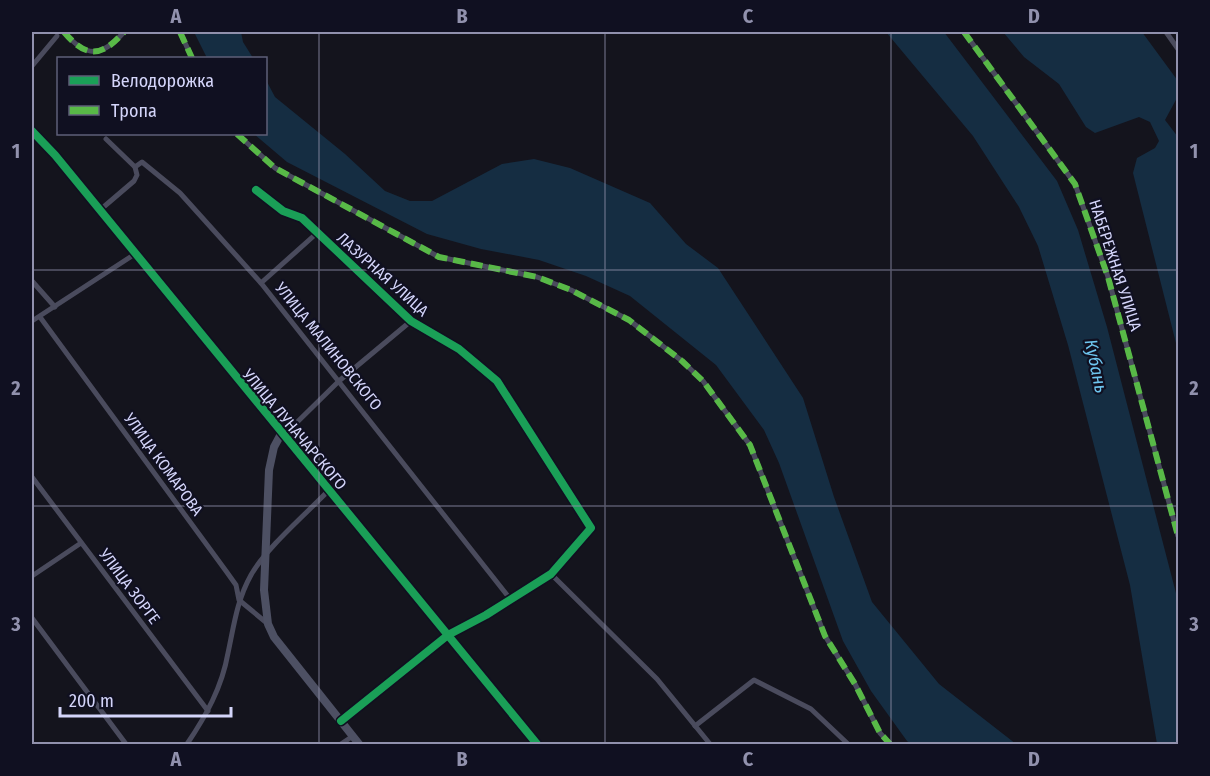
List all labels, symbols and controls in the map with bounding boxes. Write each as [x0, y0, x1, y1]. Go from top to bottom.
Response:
text: A [170, 4, 183, 28]
text: B [456, 4, 468, 28]
text: C [743, 4, 754, 28]
text: D [1028, 4, 1040, 28]
legend [57, 57, 267, 135]
text: Велодорожка [111, 70, 214, 92]
text: Тропа [111, 100, 157, 122]
text: 1 [12, 139, 20, 163]
text: 1 [1190, 139, 1198, 163]
street label: НАБЕРЕЖНАЯ УЛИЦА [1085, 197, 1146, 334]
street label: ЛАЗУРНАЯ УЛИЦА [333, 228, 433, 321]
street label: УЛИЦА МАЛИНОВСКОГО [271, 278, 386, 414]
water label: Кубань [1080, 337, 1112, 395]
street label: УЛИЦА ЛУНАЧАРСКОГО [238, 364, 351, 494]
text: 2 [10, 376, 21, 400]
text: 2 [1188, 376, 1199, 400]
street label: УЛИЦА КОМАРОВА [119, 409, 207, 520]
street label: УЛИЦА ЗОРГЕ [95, 544, 164, 628]
text: 3 [10, 612, 21, 636]
text: 3 [1188, 612, 1199, 636]
scale bar [60, 680, 231, 718]
text: 200 m [69, 690, 114, 712]
text: A [170, 747, 183, 771]
text: B [456, 747, 468, 771]
text: C [743, 747, 754, 771]
text: D [1028, 747, 1040, 771]

